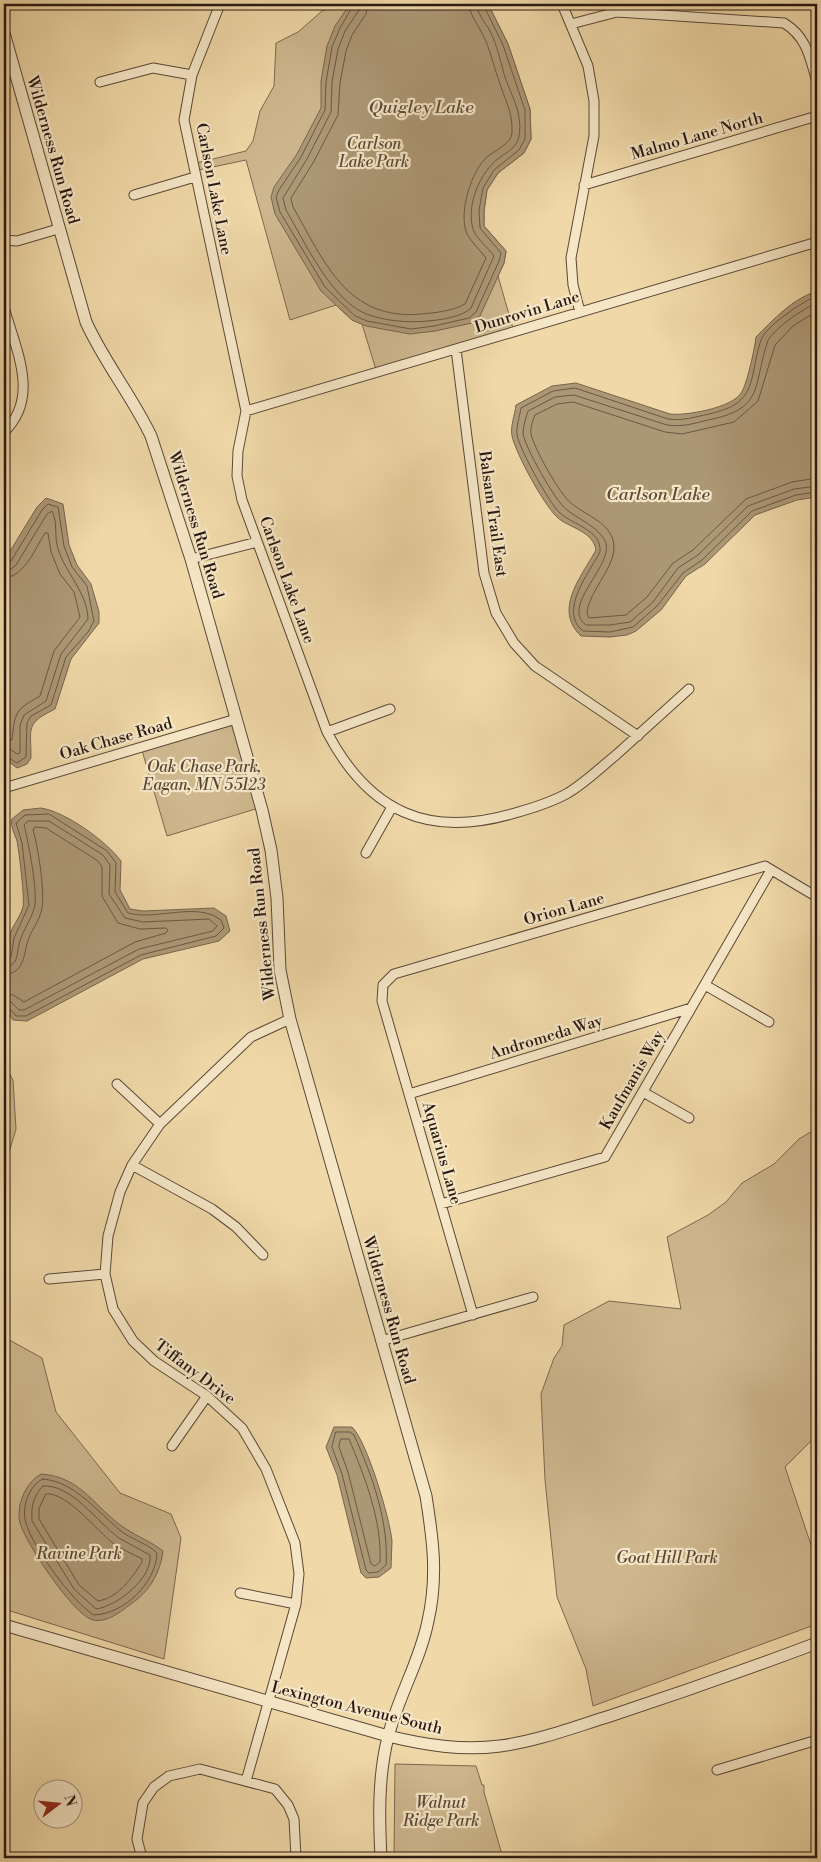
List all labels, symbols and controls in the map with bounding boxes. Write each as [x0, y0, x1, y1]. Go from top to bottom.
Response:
street label: Wilderness Run Road [22, 73, 84, 226]
water label: Quigley Lake [368, 96, 474, 119]
street label: Malmo Lane North [629, 107, 766, 164]
street label: Carlson Lake Lane [191, 121, 237, 257]
park label: Carlson Lake Park [338, 134, 409, 172]
street label: Dunrovin Lane [472, 287, 582, 337]
street label: Wilderness Run Road [164, 448, 228, 601]
street label: Balsam Trail East [474, 449, 512, 579]
water label: Carlson Lake [606, 483, 711, 506]
street label: Carlson Lake Lane [255, 514, 319, 646]
street label: Oak Chase Road [57, 713, 175, 765]
park label: Oak Chase Park, Eagan, MN 55123 [142, 757, 266, 795]
street label: Wilderness Run Road [244, 847, 280, 1002]
street label: Orion Lane [521, 888, 607, 930]
street label: Andromeda Way [486, 1010, 605, 1064]
street label: Kaufmanis Way [595, 1026, 669, 1133]
street label: Aquarius Lane [417, 1098, 466, 1207]
street label: Wilderness Run Road [358, 1233, 420, 1386]
street label: Tiffany Drive [151, 1335, 239, 1409]
park label: Ravine Park [35, 1544, 122, 1564]
park label: Goat Hill Park [616, 1548, 718, 1568]
street label: Lexington Avenue South [269, 1677, 445, 1739]
north arrow [32, 1780, 82, 1830]
text: N [59, 1793, 80, 1808]
park label: Walnut Ridge Park [402, 1793, 479, 1831]

